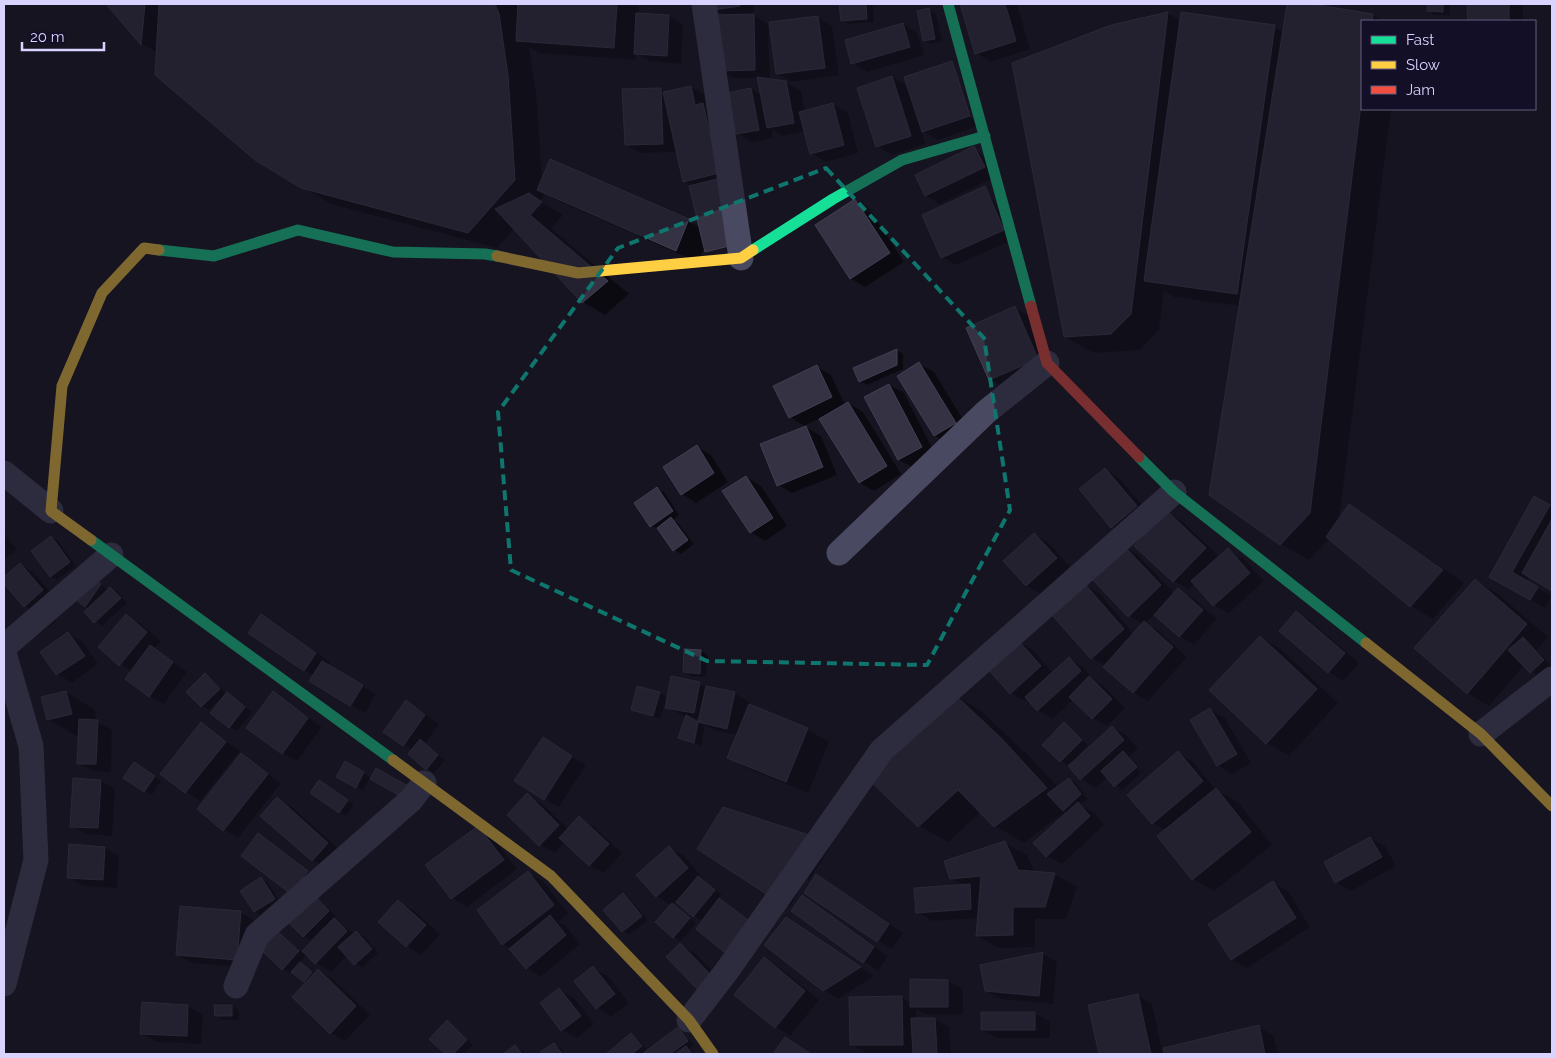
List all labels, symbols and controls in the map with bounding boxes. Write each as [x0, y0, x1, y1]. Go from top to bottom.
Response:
scale bar [22, 20, 105, 52]
legend [1361, 20, 1536, 110]
text: 20 m [30, 28, 65, 46]
text: Fast [1406, 31, 1434, 49]
text: Slow [1406, 56, 1440, 74]
text: Jam [1406, 81, 1435, 99]

